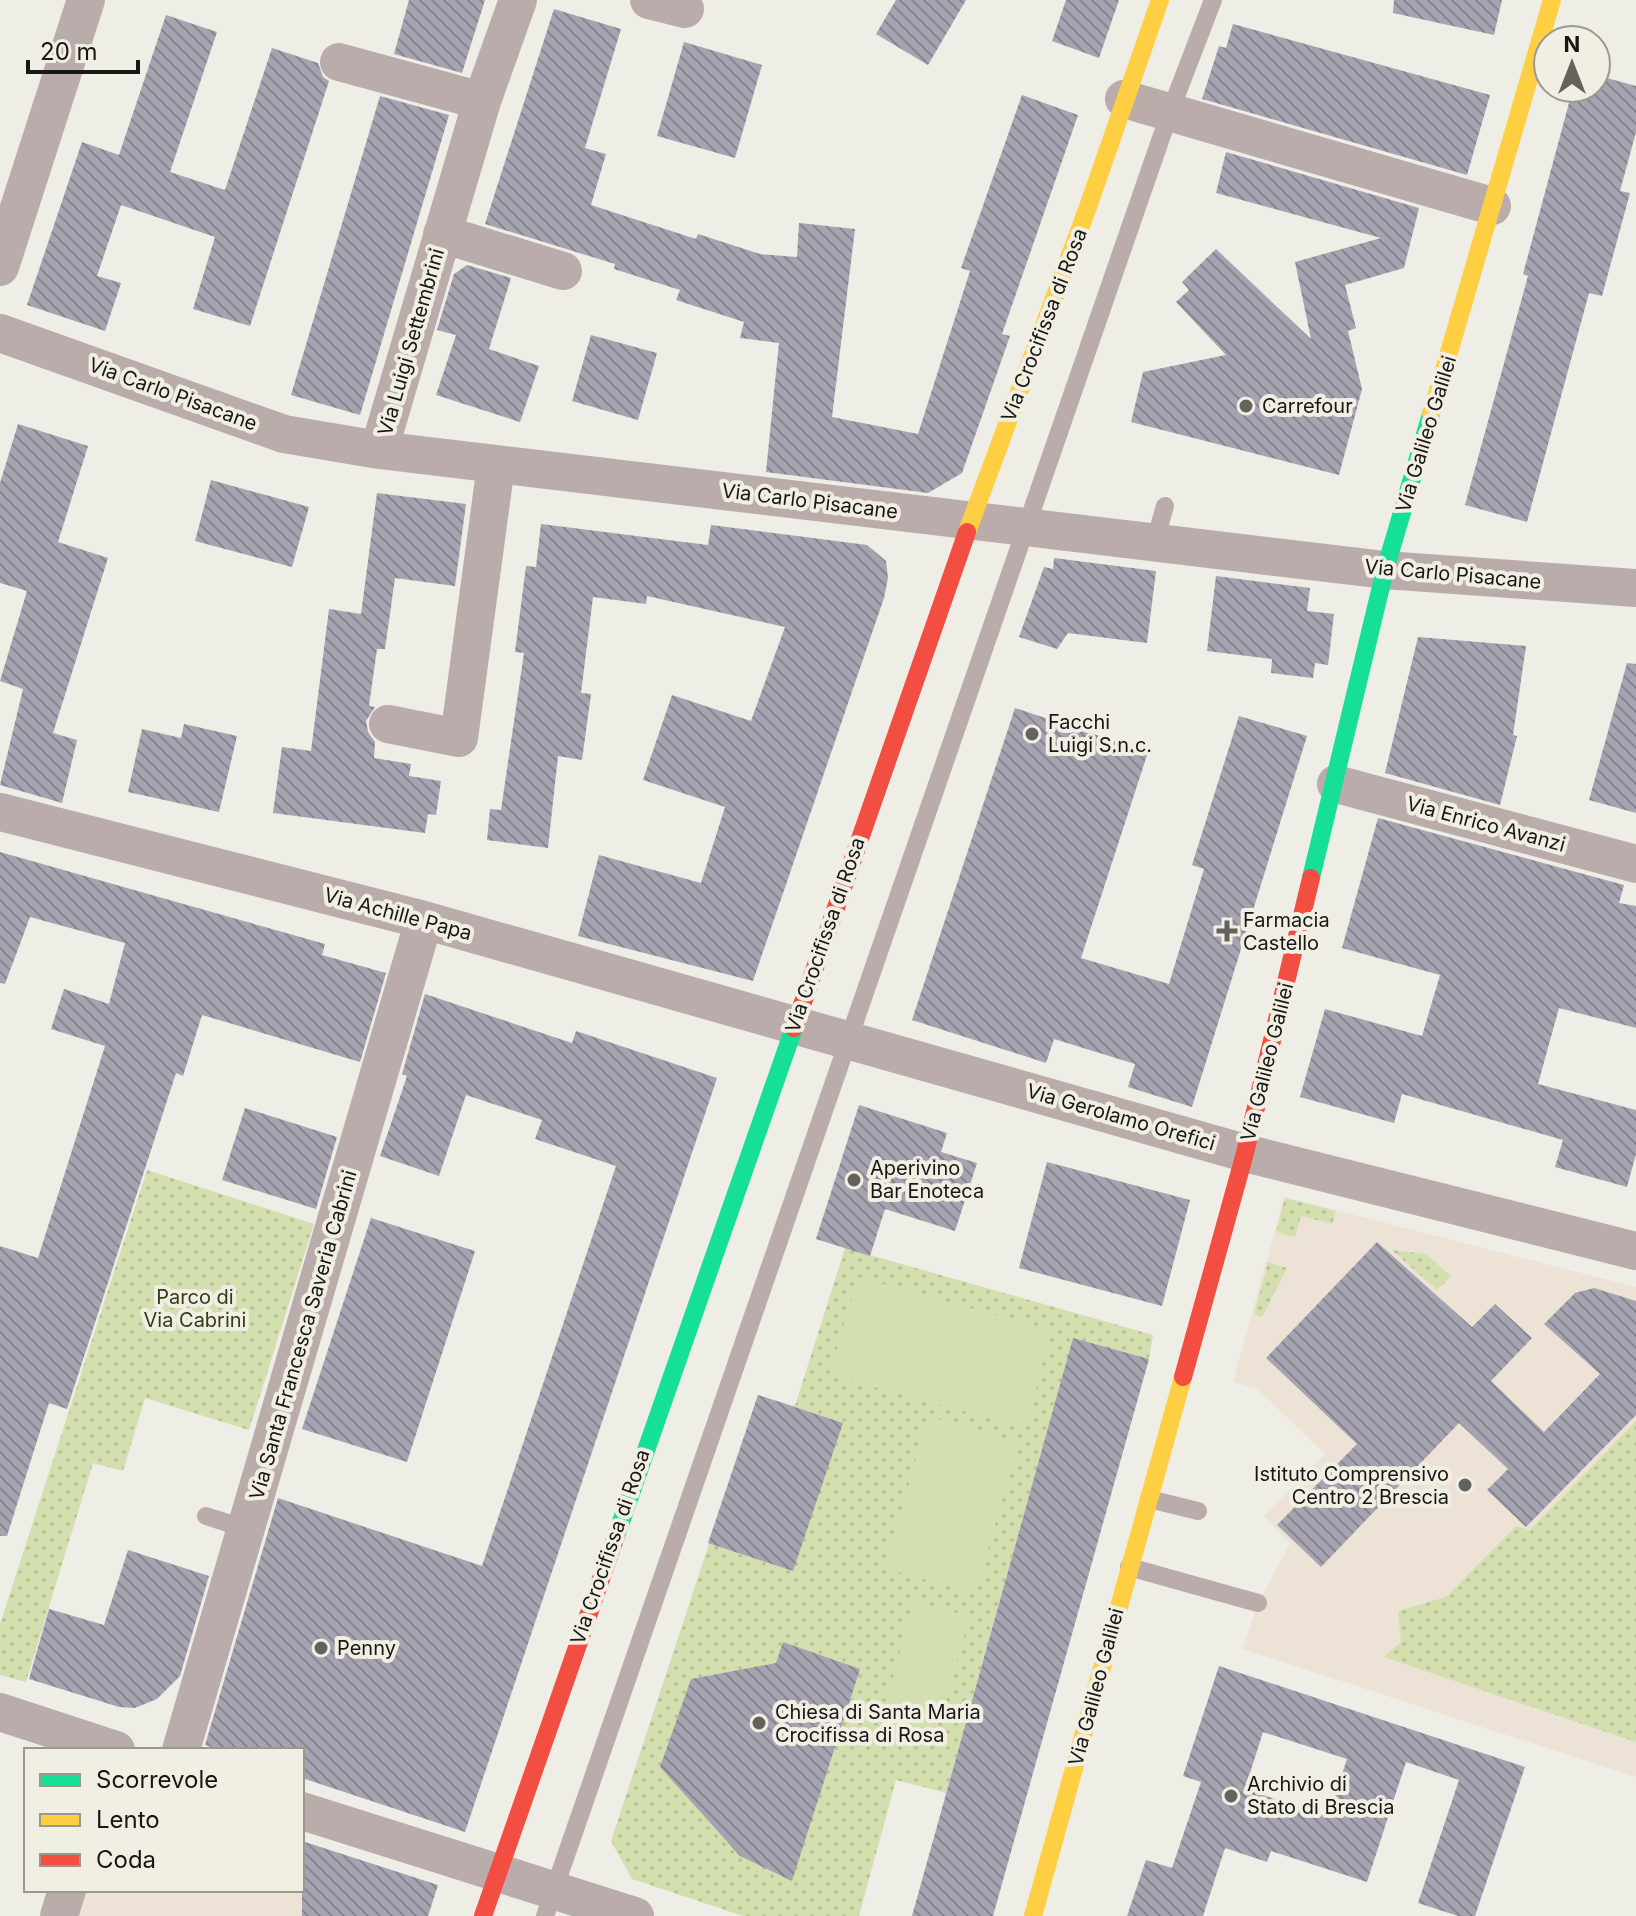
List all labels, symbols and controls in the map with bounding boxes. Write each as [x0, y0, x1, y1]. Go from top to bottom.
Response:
scale bar [28, 24, 138, 74]
north arrow [1532, 24, 1612, 104]
text: N [1564, 31, 1580, 57]
text: 20 m [40, 37, 98, 66]
street label: Via Crocifissa di Rosa [996, 225, 1092, 425]
street label: Via Luigi Settembrini [373, 246, 449, 438]
street label: Via Carlo Pisacane [86, 352, 260, 436]
street label: Via Galileo Galilei [1391, 353, 1461, 515]
place label: Carrefour [1262, 394, 1353, 418]
marker: Carrefour [1237, 397, 1255, 415]
street label: Via Carlo Pisacane [721, 478, 899, 524]
street label: Via Carlo Pisacane [1364, 554, 1542, 594]
place label: Facchi Luigi S.n.c. [1048, 710, 1152, 757]
marker: Facchi Luigi S.n.c. [1023, 725, 1041, 743]
street label: Via Enrico Avanzi [1404, 791, 1568, 857]
street label: Via Crocifissa di Rosa [780, 834, 870, 1036]
street label: Via Achille Papa [321, 883, 475, 945]
place label: Farmacia Castello [1243, 908, 1330, 955]
marker: Farmacia Castello [1218, 922, 1236, 940]
street label: Via Galileo Galilei [1236, 980, 1298, 1144]
street label: Via Gerolamo Orefici [1024, 1079, 1218, 1155]
place label: Aperivino Bar Enoteca [870, 1156, 984, 1203]
street label: Via Santa Francesca Saveria Cabrini [244, 1167, 362, 1503]
marker: Aperivino Bar Enoteca [845, 1171, 863, 1189]
park label: Parco di Via Cabrini [144, 1285, 246, 1332]
street label: Via Crocifissa di Rosa [565, 1446, 655, 1648]
place label: Istituto Comprensivo Centro 2 Brescia [1254, 1462, 1449, 1509]
marker: Istituto Comprensivo Centro 2 Brescia [1456, 1476, 1474, 1494]
street label: Via Galileo Galilei [1063, 1605, 1129, 1769]
place label: Penny [337, 1636, 396, 1660]
marker: Penny [312, 1639, 330, 1657]
place label: Chiesa di Santa Maria Crocifissa di Rosa [775, 1700, 981, 1747]
marker: Chiesa di Santa Maria Crocifissa di Rosa [750, 1714, 768, 1732]
legend [24, 1748, 304, 1892]
text: Scorrevole [96, 1765, 218, 1794]
place label: Archivio di Stato di Brescia [1247, 1772, 1394, 1819]
marker: Archivio di Stato di Brescia [1222, 1787, 1240, 1805]
text: Lento [96, 1805, 160, 1834]
text: Coda [96, 1845, 156, 1874]

